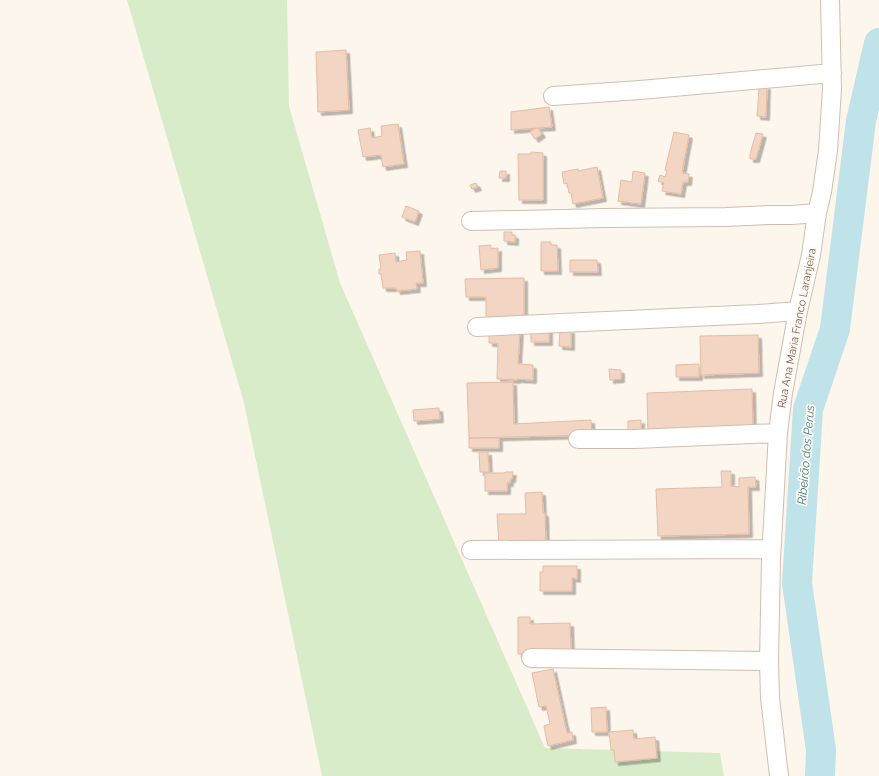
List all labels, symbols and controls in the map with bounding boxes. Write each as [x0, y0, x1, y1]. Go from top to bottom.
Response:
street label: Rua Ana Maria Franco Laranjeira [775, 247, 819, 409]
water label: Ribeirão dos Perus [795, 404, 817, 505]

